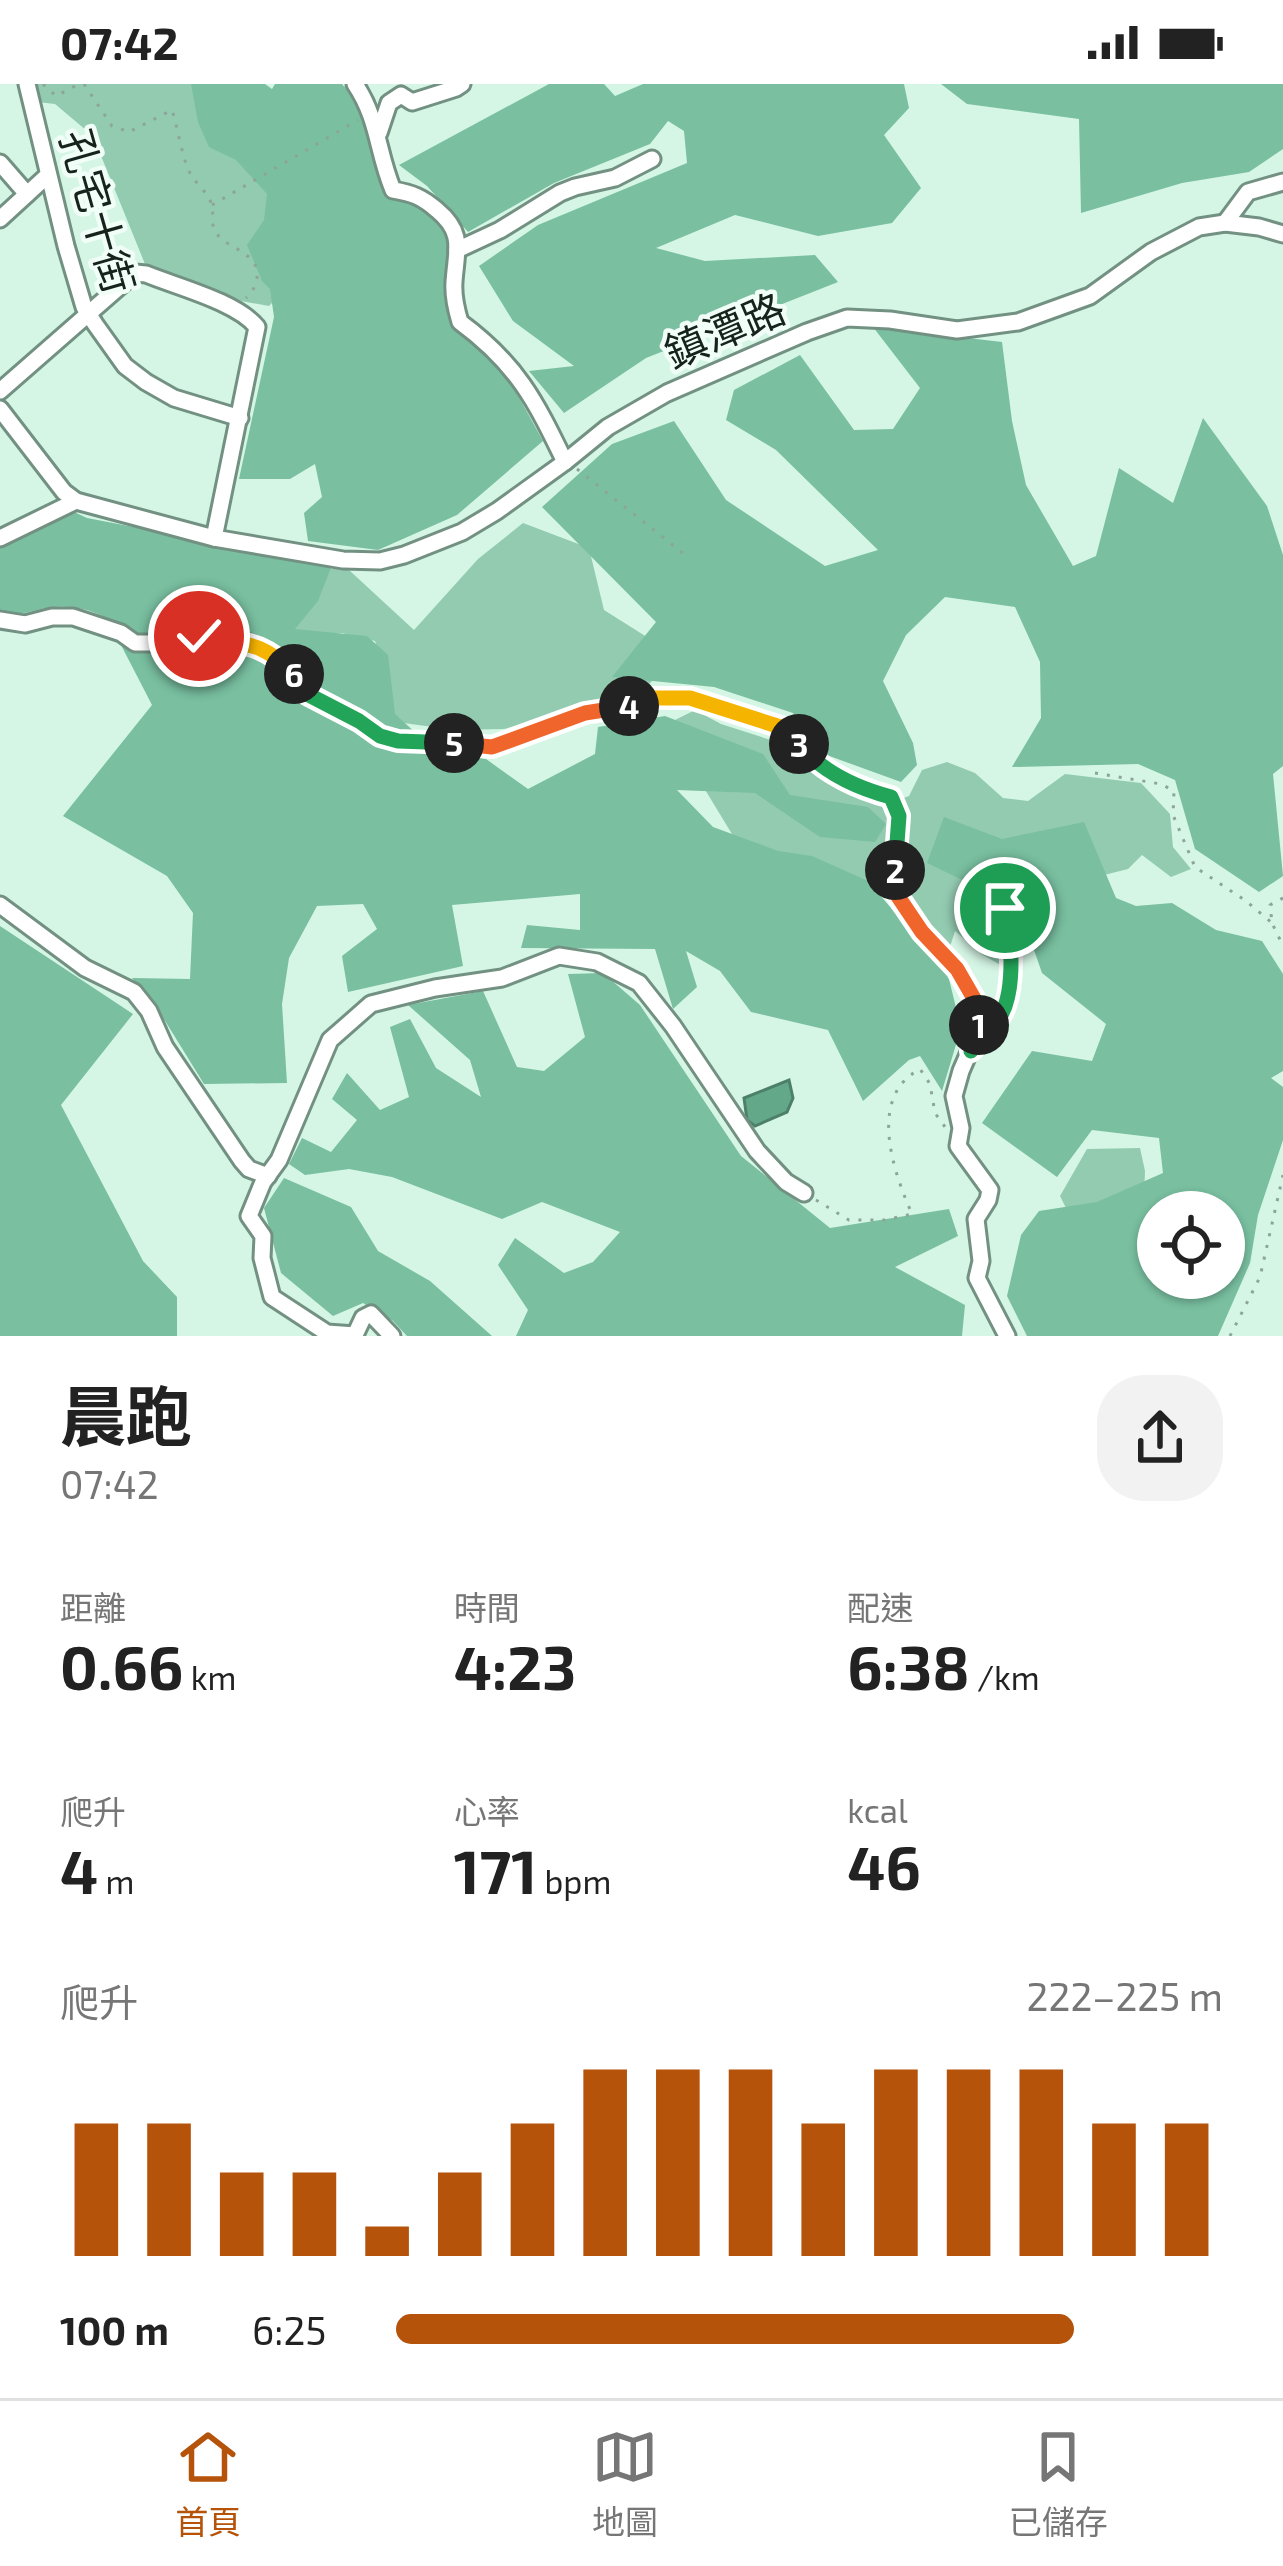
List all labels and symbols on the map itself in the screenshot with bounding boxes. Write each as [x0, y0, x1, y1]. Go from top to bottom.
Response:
street label: 孔宅十街 [52, 123, 146, 299]
street label: 鎮潭路 [656, 281, 792, 377]
pin [148, 585, 250, 687]
pin: 6 [264, 644, 324, 704]
pin: 4 [599, 676, 659, 736]
pin: 5 [424, 713, 484, 773]
pin: 3 [769, 714, 829, 774]
pin: 2 [865, 840, 925, 900]
pin [954, 857, 1056, 959]
pin: 1 [949, 995, 1009, 1055]

